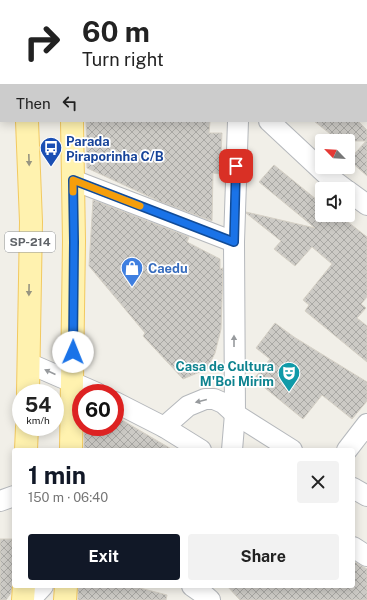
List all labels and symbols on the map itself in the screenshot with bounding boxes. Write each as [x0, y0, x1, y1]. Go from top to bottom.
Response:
place label: Parada Piraporinha C/B [66, 134, 164, 164]
north arrow [315, 134, 355, 174]
bus stop icon: Parada Piraporinha C/B [38, 135, 64, 168]
pin [219, 149, 253, 183]
one-way arrow [26, 154, 32, 167]
road number: SP-214 [5, 232, 55, 252]
shop icon: Caedu [119, 255, 145, 288]
place label: Caedu [148, 261, 188, 276]
one-way arrow [26, 284, 32, 297]
position arrow [52, 331, 94, 373]
one-way arrow [231, 334, 237, 347]
place label: Casa de Cultura M'Boi Mirim [176, 359, 274, 389]
theatre icon: Casa de Cultura M'Boi Mirim [276, 360, 302, 393]
one-way arrow [44, 369, 56, 375]
speed limit sign: 60 [72, 384, 124, 436]
one-way arrow [195, 398, 208, 404]

